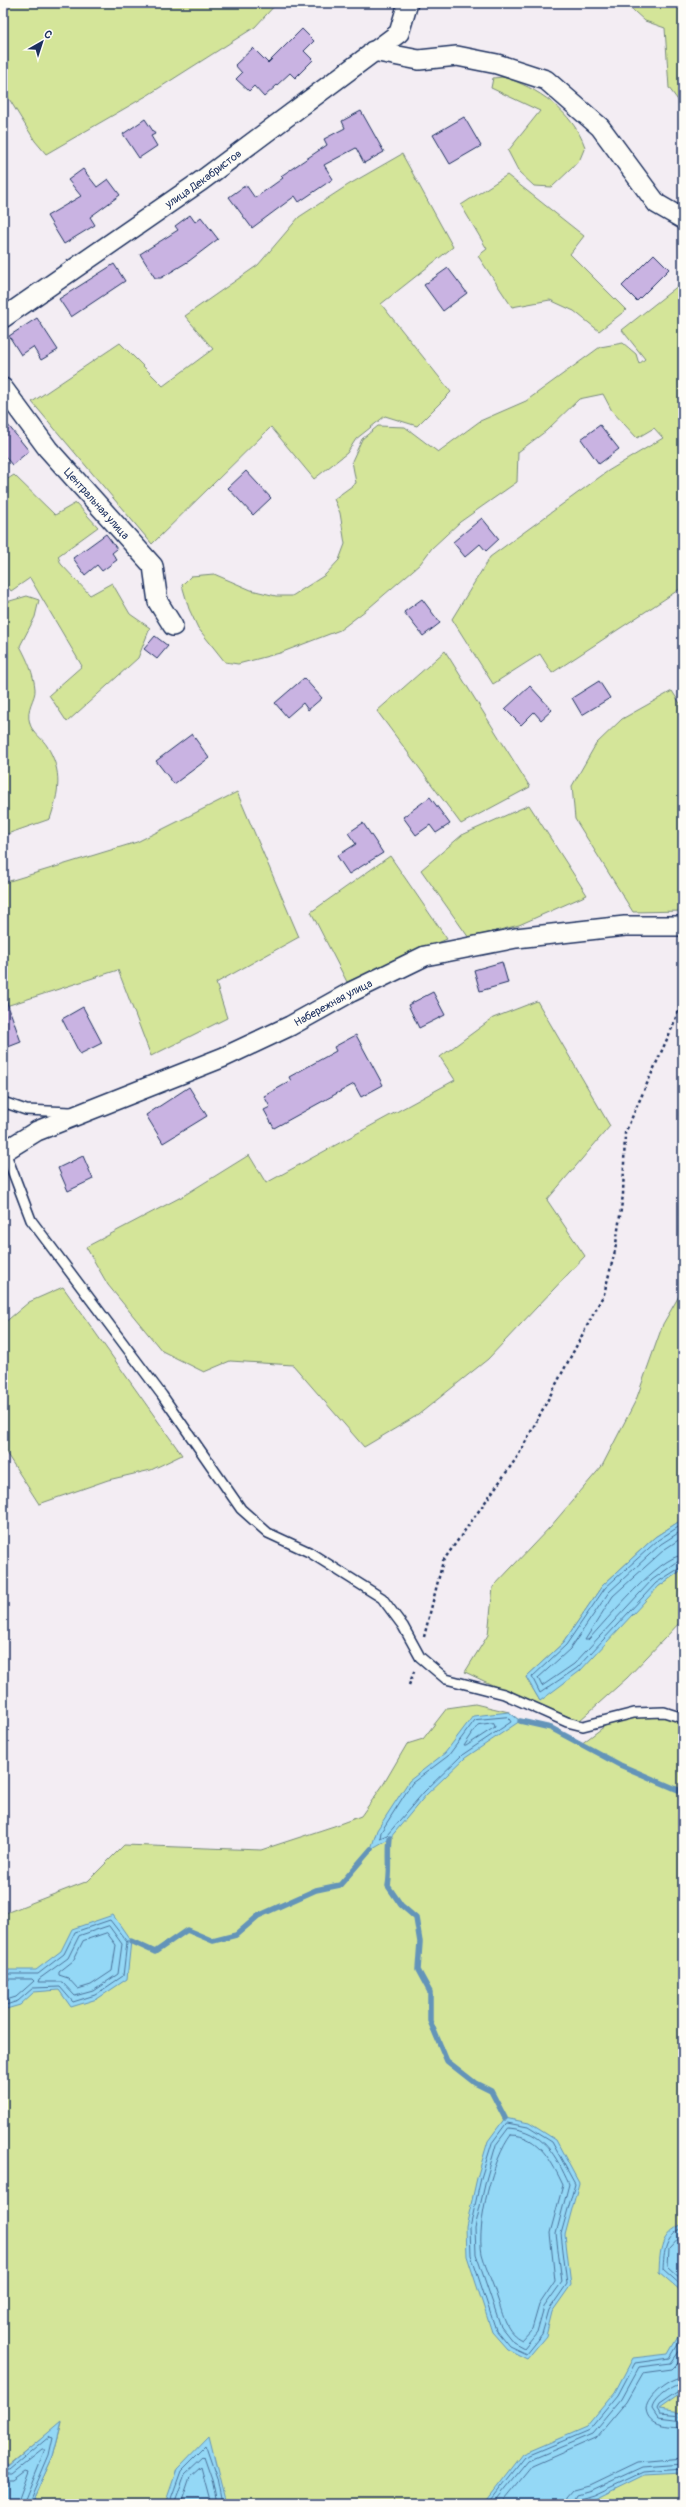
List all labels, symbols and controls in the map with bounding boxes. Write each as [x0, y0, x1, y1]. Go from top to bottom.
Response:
north arrow [22, 22, 62, 62]
text: С [41, 27, 55, 42]
street label: улица Декабристов [162, 147, 244, 211]
street label: Центральная улица [61, 466, 132, 542]
street label: Набережная улица [292, 977, 374, 1029]

